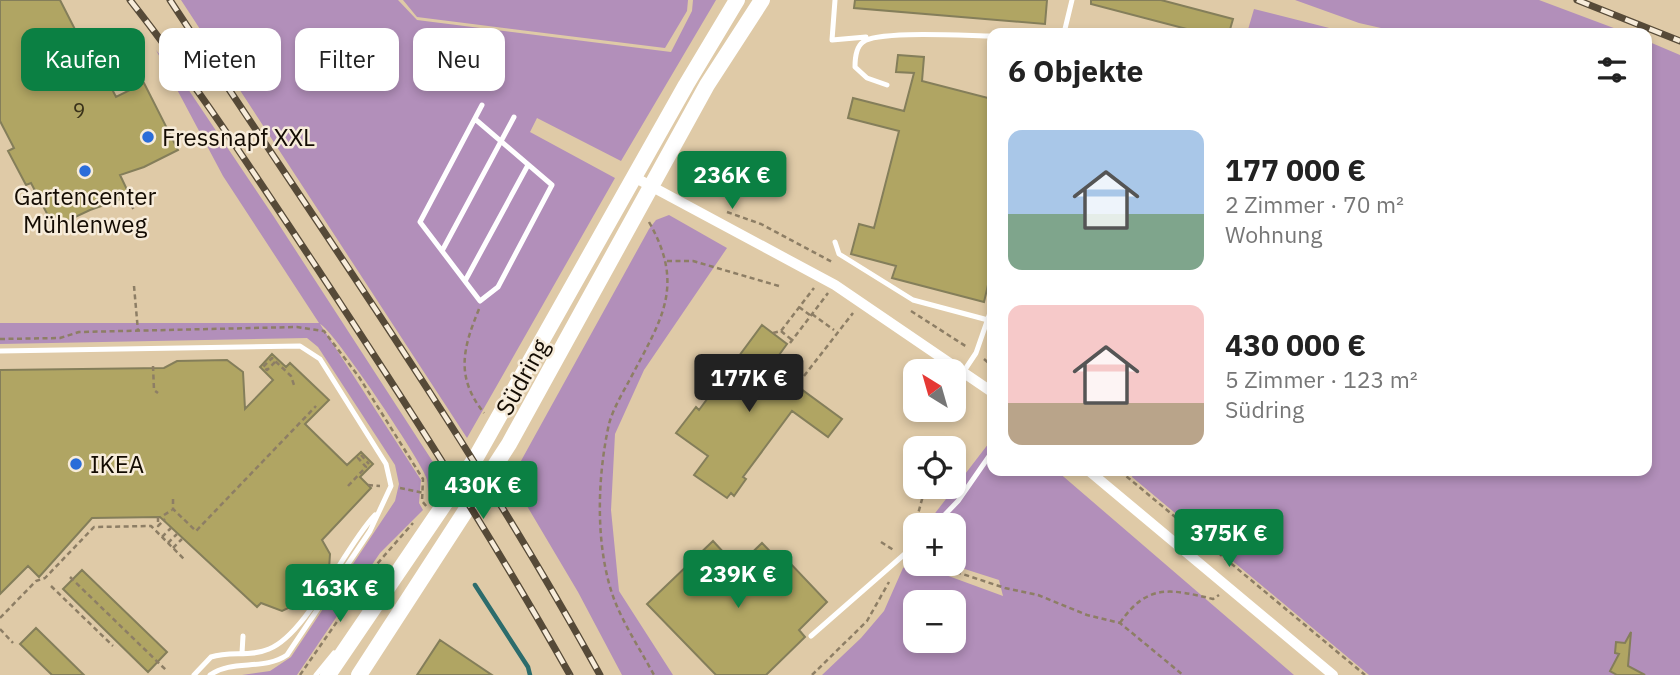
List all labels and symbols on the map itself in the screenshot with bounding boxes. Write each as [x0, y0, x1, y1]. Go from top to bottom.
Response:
house number: 9 [73, 96, 85, 124]
place label: Fressnapf XXL [162, 121, 315, 153]
marker: Fressnapf XXL [140, 129, 156, 145]
pin: 236K € [675, 152, 789, 211]
marker: Gartencenter Mühlenweg [77, 163, 93, 179]
place label: Gartencenter Mühlenweg [14, 180, 156, 240]
street label: Südring [488, 333, 556, 421]
pin: 177K € [692, 354, 806, 414]
north arrow [903, 359, 966, 422]
place label: IKEA [90, 448, 144, 480]
marker: IKEA [68, 456, 84, 472]
pin: 430K € [426, 462, 540, 521]
pin: 375K € [1172, 510, 1286, 569]
pin: 239K € [681, 550, 795, 610]
pin: 163K € [283, 564, 397, 624]

